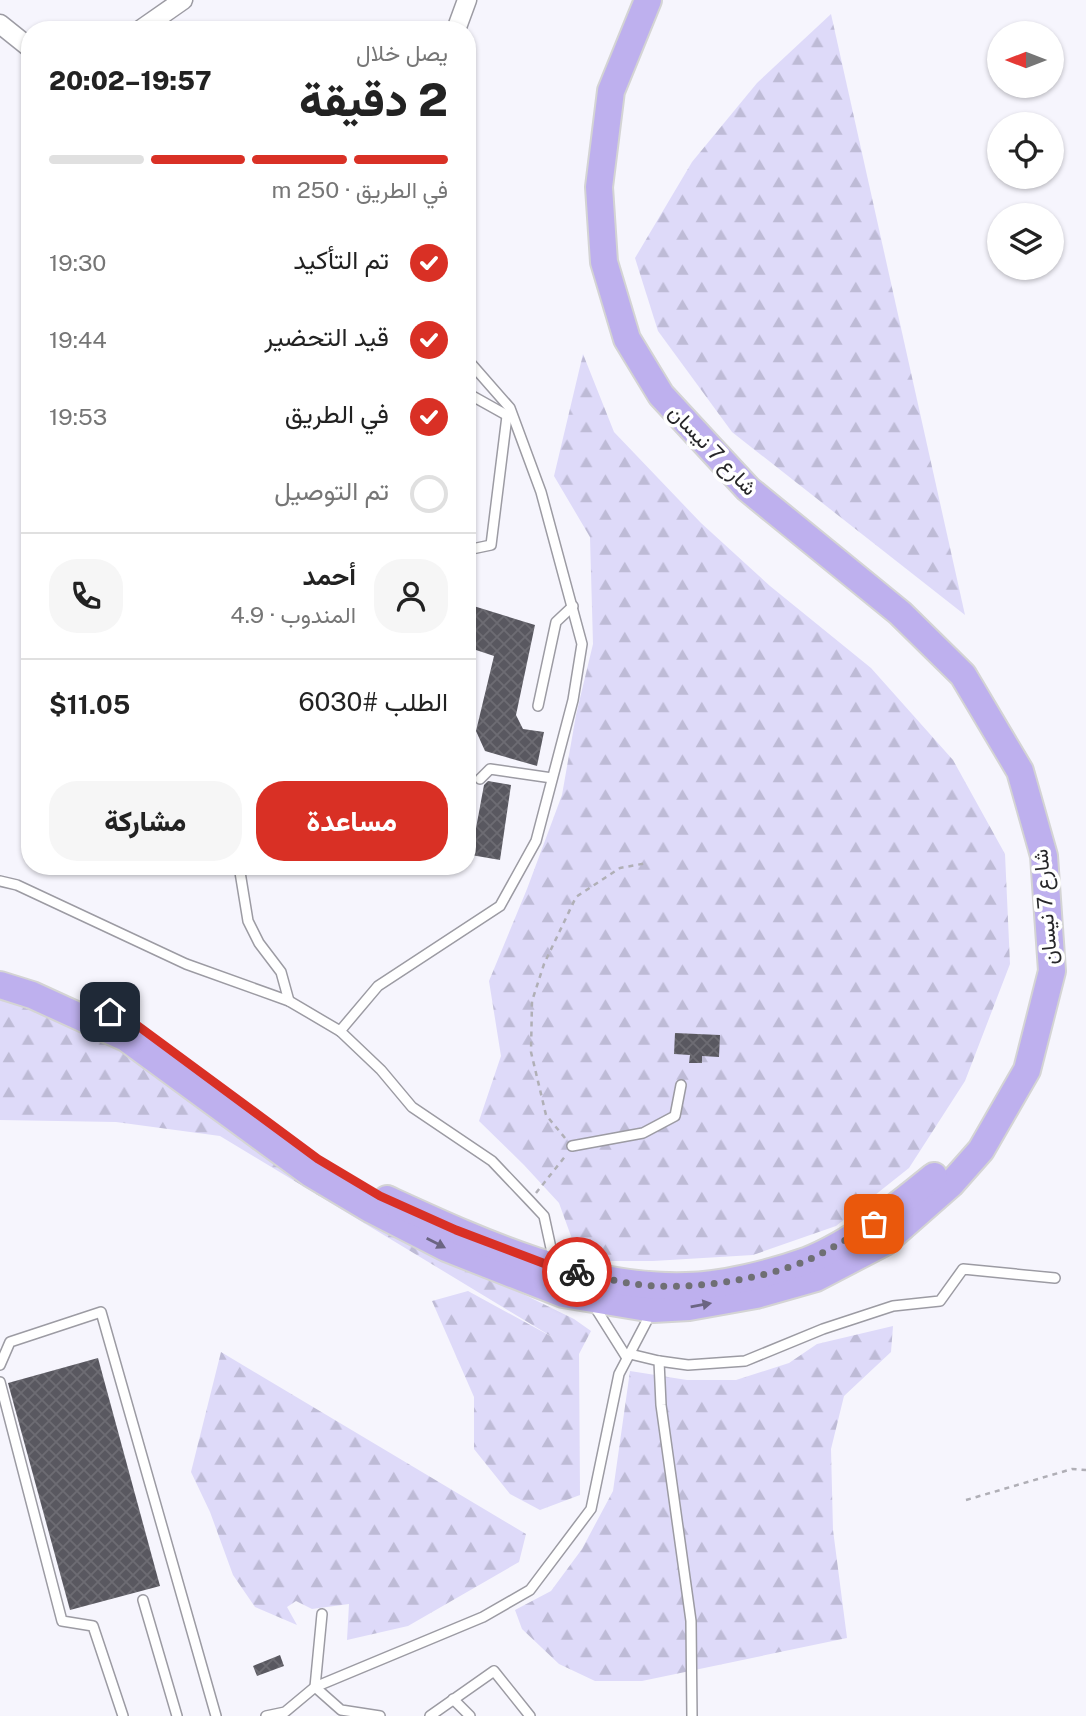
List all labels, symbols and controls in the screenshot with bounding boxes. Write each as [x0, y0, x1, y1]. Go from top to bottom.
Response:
north arrow [987, 21, 1064, 98]
map controls [987, 21, 1064, 280]
text: يصل خلال [356, 39, 448, 66]
text: 19:57–20:02 [49, 65, 212, 96]
text: 2 دقيقة [299, 72, 448, 126]
button: locate [987, 112, 1064, 189]
text: في الطريق · 250 m [271, 176, 448, 203]
button: layers [987, 203, 1064, 280]
text: تم التأكيد [293, 244, 389, 275]
icon: check [410, 244, 448, 282]
text: 19:30 [49, 249, 106, 276]
text: قيد التحضير [264, 321, 389, 352]
icon: check [410, 321, 448, 359]
text: 19:44 [49, 326, 107, 353]
text: في الطريق [285, 398, 389, 429]
icon: check [410, 398, 448, 436]
street label: شارع 7 نيسان [662, 400, 762, 502]
text: 19:53 [49, 403, 107, 430]
text: تم التوصيل [274, 475, 389, 506]
button: phone [49, 559, 123, 633]
button: person [374, 559, 448, 633]
text: أحمد [303, 560, 356, 591]
text: المندوب · 4.9 [230, 601, 356, 628]
text: الطلب #6030 [299, 686, 448, 717]
text: $11.05 [49, 689, 130, 720]
button: مشاركة [49, 781, 242, 861]
button: مساعدة [256, 781, 448, 861]
street label: شارع 7 نيسان [1027, 848, 1065, 966]
pin [80, 982, 140, 1042]
icon: home [91, 993, 129, 1031]
pin [844, 1194, 904, 1254]
icon: bag [855, 1205, 893, 1243]
one-way arrow [426, 1237, 446, 1248]
courier [542, 1237, 612, 1307]
icon: bike [558, 1253, 596, 1291]
one-way arrow [690, 1299, 712, 1310]

